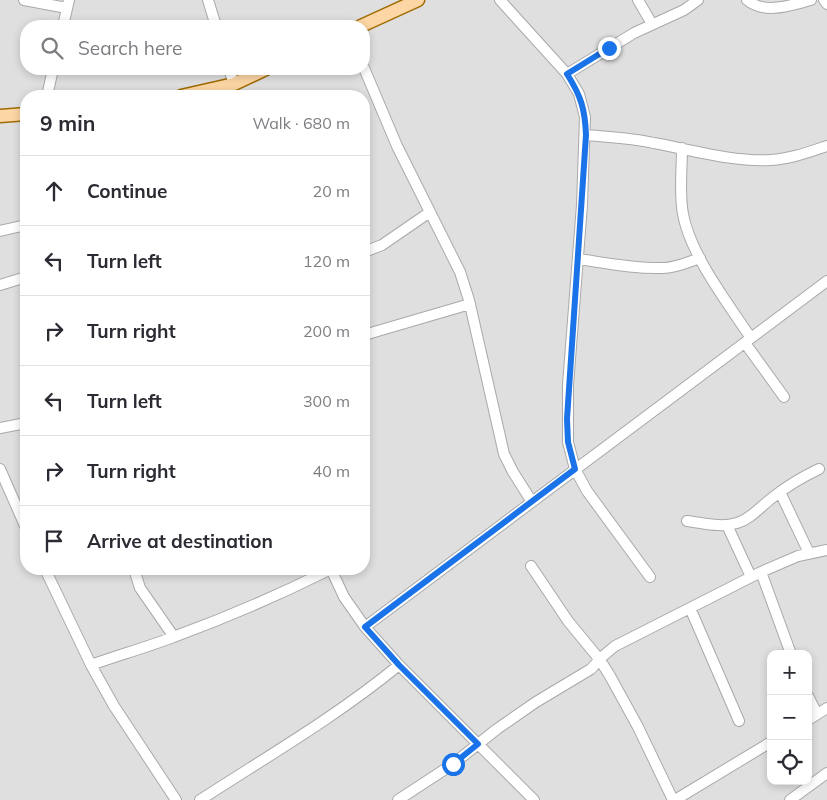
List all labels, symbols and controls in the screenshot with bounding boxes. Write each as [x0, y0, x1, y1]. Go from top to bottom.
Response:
search box [20, 20, 370, 75]
icon: search [38, 34, 66, 62]
text: Search here [78, 36, 182, 60]
route end [598, 37, 621, 60]
text: 9 min [40, 110, 95, 136]
text: Walk · 680 m [252, 113, 350, 133]
icon: ahead [40, 177, 68, 205]
text: Continue [87, 179, 167, 203]
text: 20 m [313, 181, 350, 201]
icon: left [40, 247, 68, 275]
text: Turn left [87, 249, 162, 273]
text: 120 m [303, 251, 350, 271]
icon: right [40, 317, 68, 345]
text: Turn right [87, 319, 176, 343]
text: 200 m [303, 321, 350, 341]
icon: left [40, 387, 68, 415]
text: Turn left [87, 389, 162, 413]
text: 300 m [303, 391, 350, 411]
icon: right [40, 457, 68, 485]
text: Turn right [87, 459, 176, 483]
text: 40 m [313, 461, 350, 481]
icon: arrive [40, 527, 68, 555]
text: Arrive at destination [87, 529, 273, 553]
map controls [767, 650, 812, 785]
button: + [767, 650, 812, 695]
button: − [767, 695, 812, 740]
button: locate [767, 740, 812, 785]
route start [442, 753, 465, 776]

